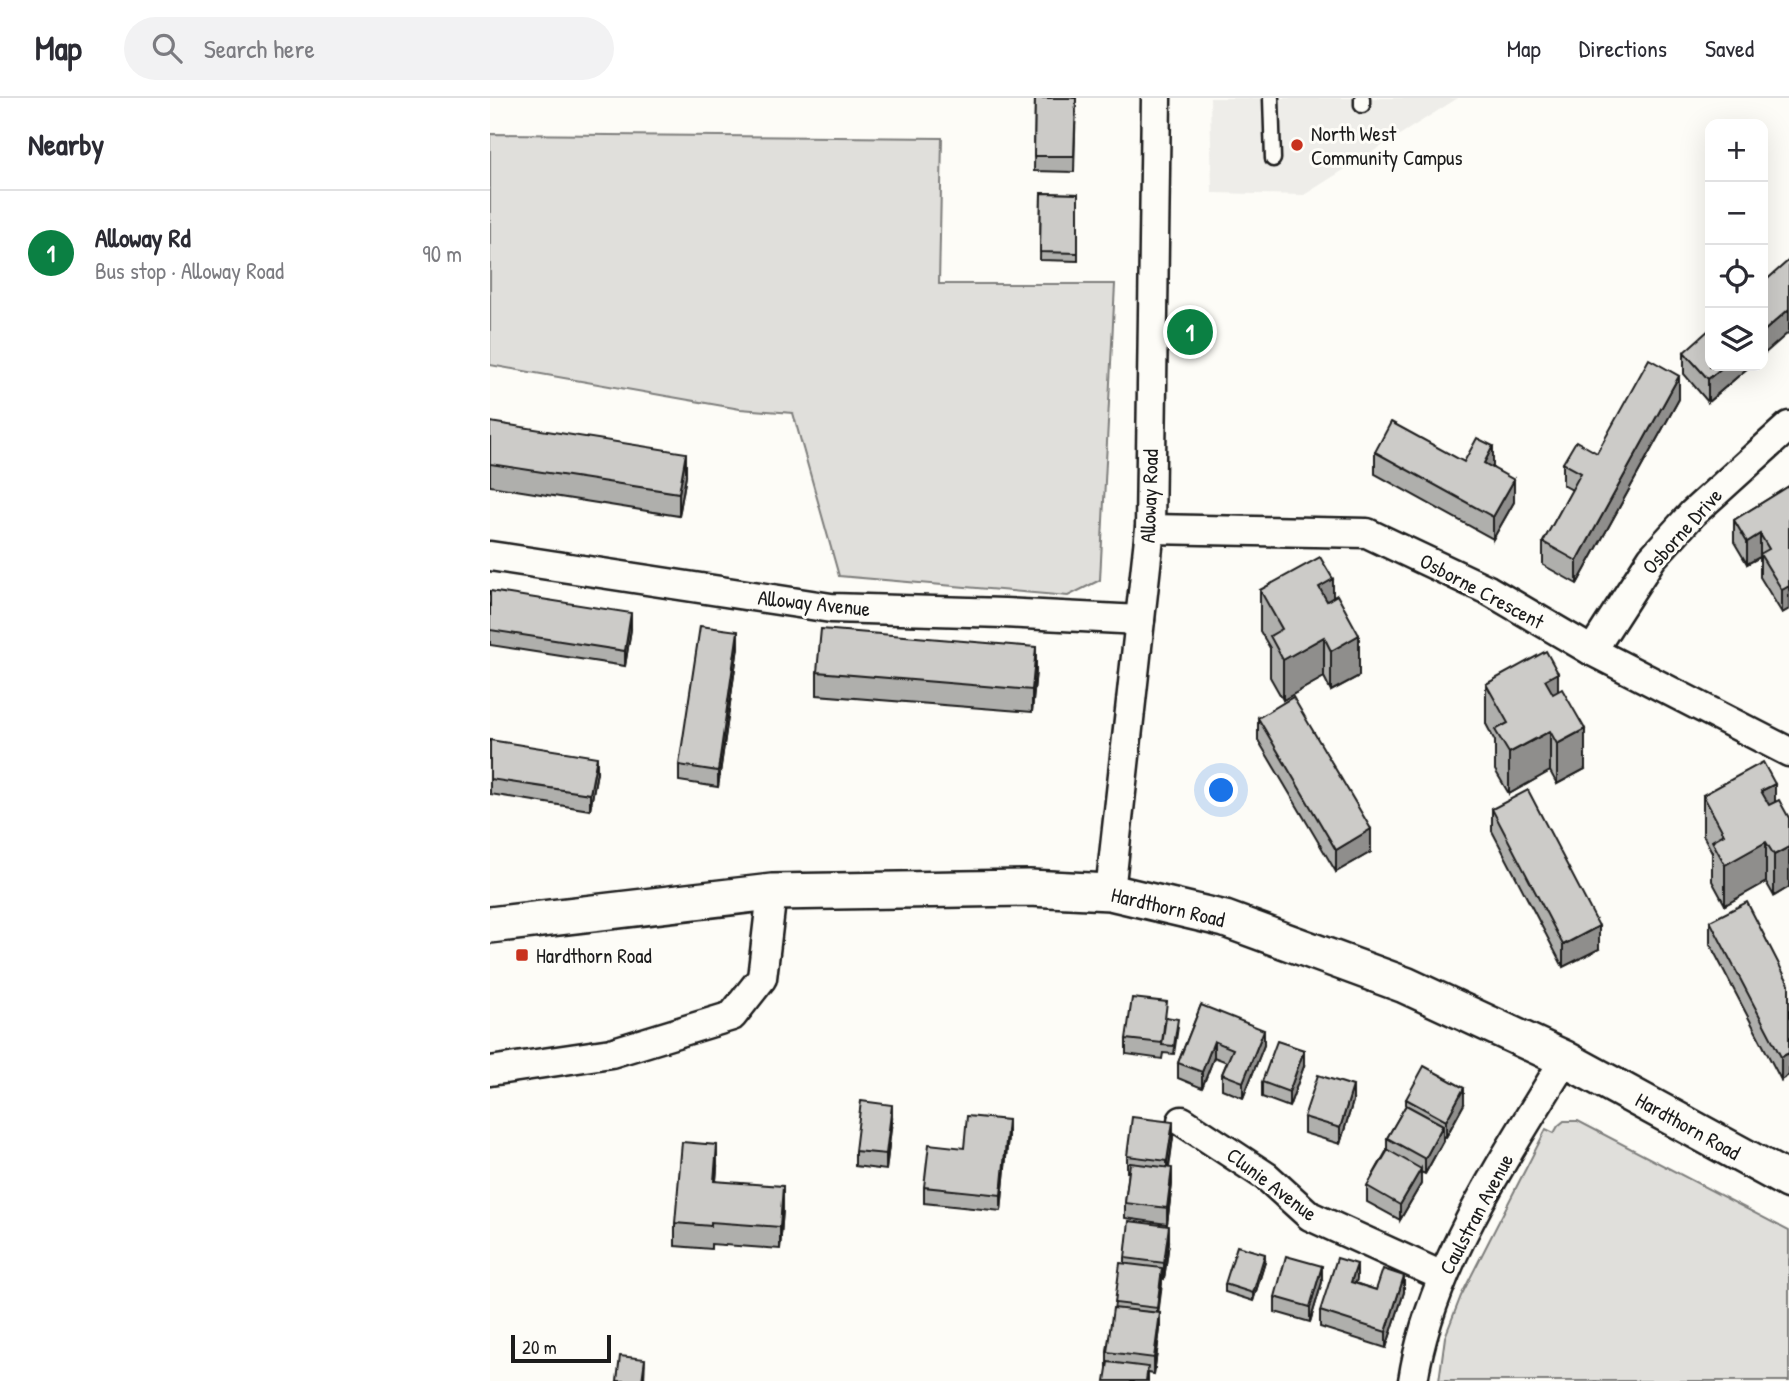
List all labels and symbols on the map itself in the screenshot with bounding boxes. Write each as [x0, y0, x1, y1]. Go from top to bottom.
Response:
place label: North West Community Campus [1311, 119, 1463, 172]
marker: North West Community Campus [1289, 137, 1305, 153]
pin: 1 [1167, 306, 1213, 358]
street label: Alloway Road [1133, 449, 1165, 543]
street label: Osborne Drive [1635, 481, 1729, 581]
street label: Osborne Crescent [1415, 546, 1550, 636]
street label: Alloway Avenue [756, 583, 872, 623]
your location [1204, 773, 1238, 807]
street label: Hardthorn Road [1108, 880, 1228, 934]
place label: Hardthorn Road [536, 941, 652, 970]
marker: Hardthorn Road [514, 947, 530, 963]
street label: Hardthorn Road [1630, 1085, 1746, 1167]
street label: Clunie Avenue [1221, 1140, 1323, 1228]
street label: Caulstran Avenue [1432, 1149, 1520, 1279]
scale bar [511, 1332, 611, 1364]

